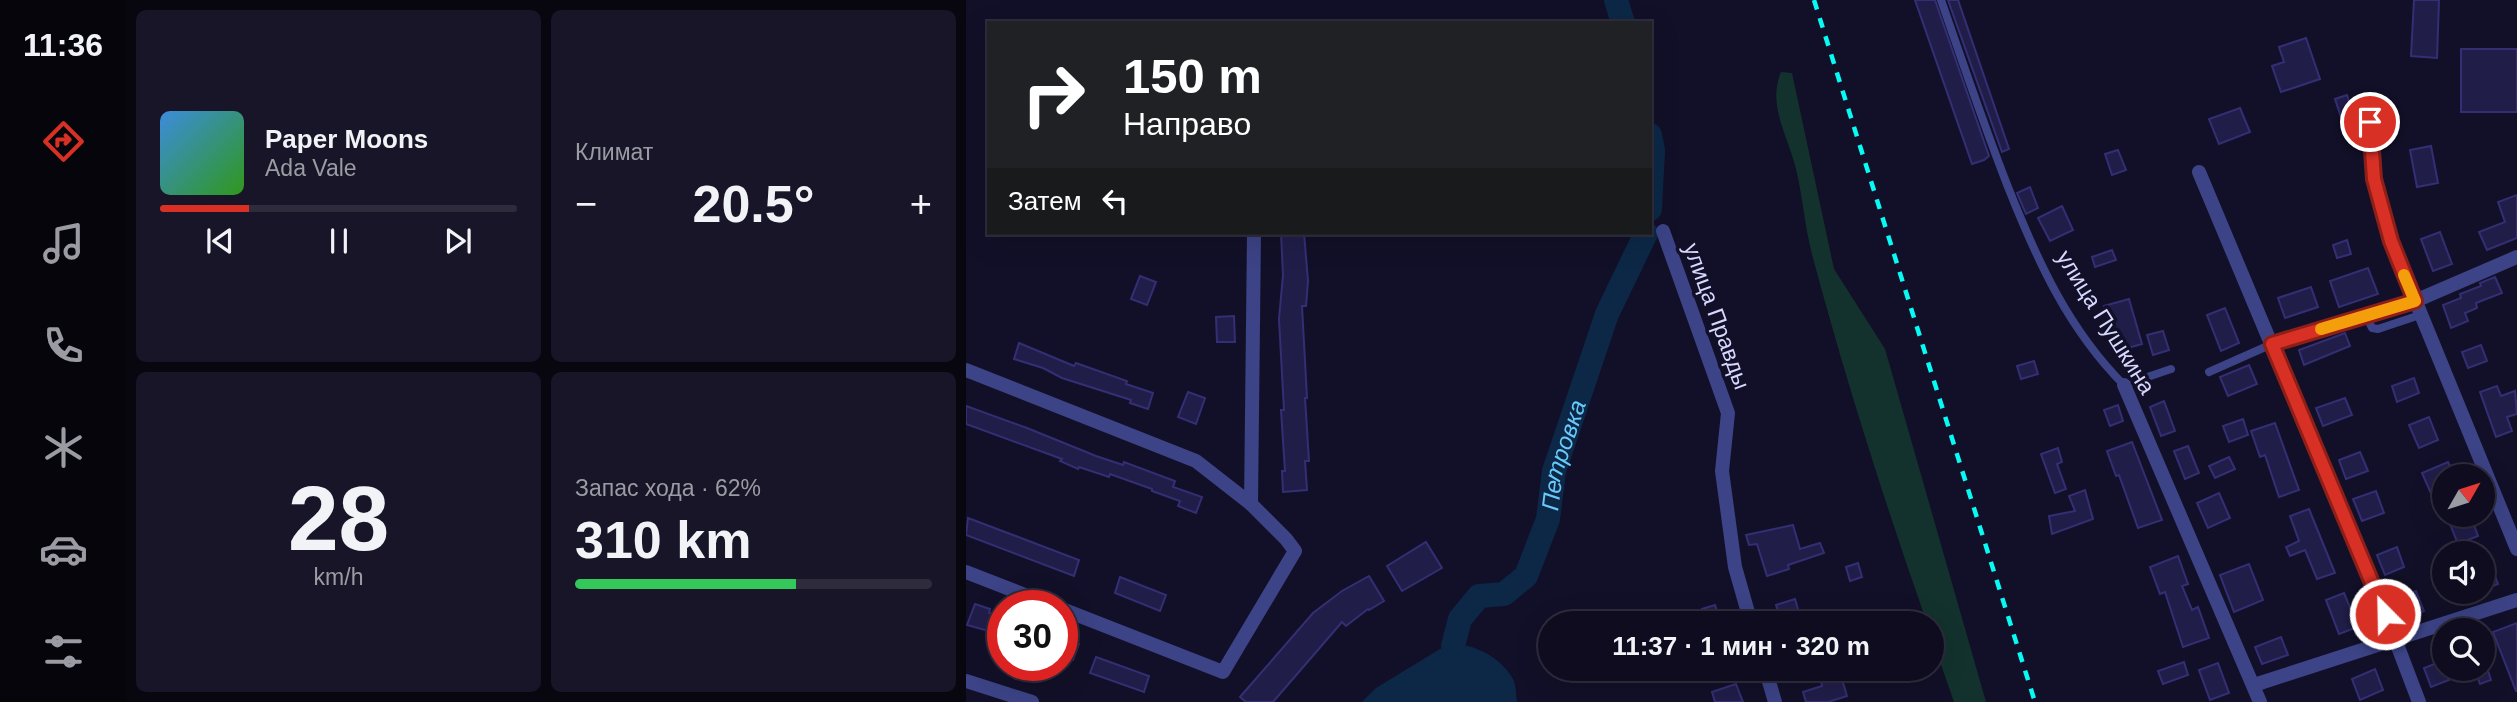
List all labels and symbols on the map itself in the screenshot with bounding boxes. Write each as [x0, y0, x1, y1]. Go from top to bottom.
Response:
pin [2340, 92, 2400, 152]
street label: улица Правды [1679, 239, 1755, 393]
street label: улица Пушкина [2051, 245, 2161, 399]
water label: Петровка [1536, 396, 1591, 512]
north arrow [2432, 464, 2496, 527]
position arrow [2348, 577, 2422, 651]
speed limit sign: 30 [987, 590, 1078, 681]

